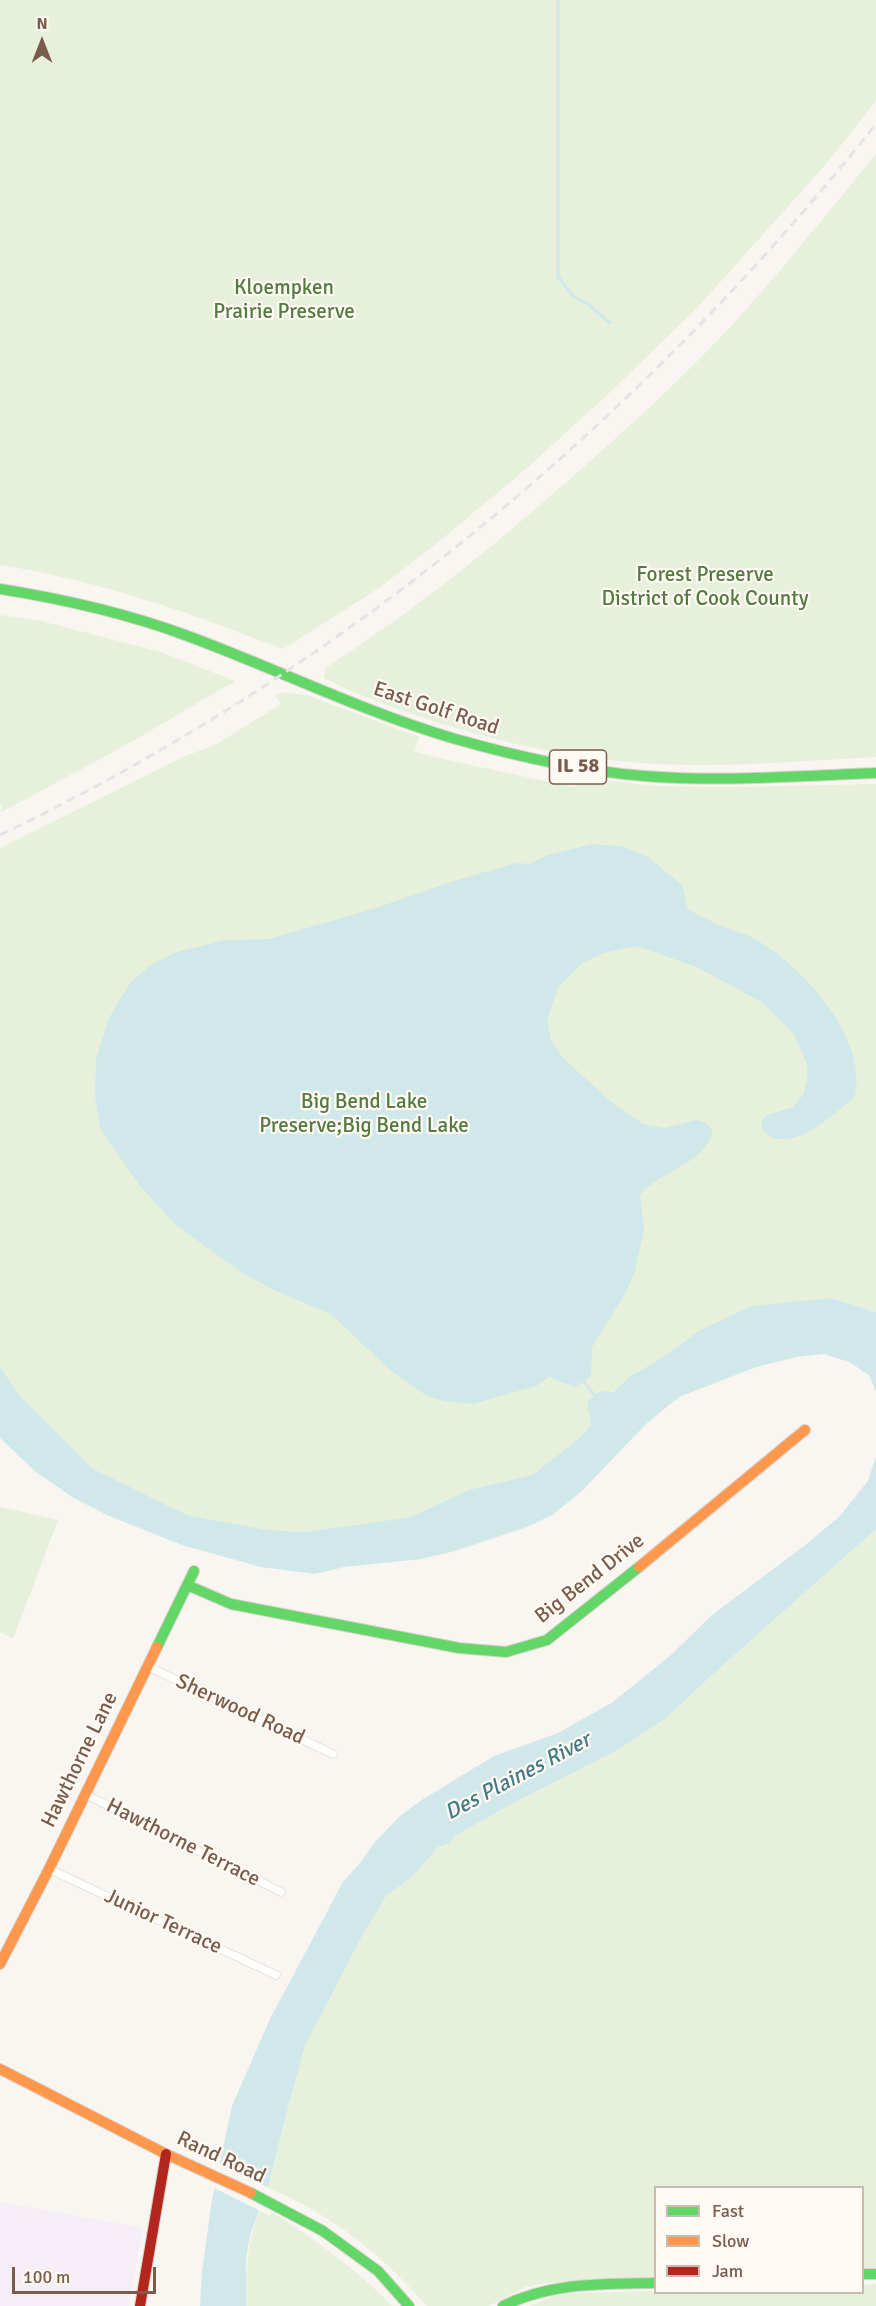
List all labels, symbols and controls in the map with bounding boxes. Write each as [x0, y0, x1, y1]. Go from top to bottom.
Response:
north arrow [12, 12, 72, 72]
text: N [36, 14, 48, 34]
park label: Kloempken Prairie Preserve [213, 275, 355, 325]
park label: Forest Preserve District of Cook County [601, 562, 809, 612]
street label: East Golf Road [370, 677, 502, 741]
road number: IL 58 [550, 750, 606, 784]
park label: Big Bend Lake Preserve;Big Bend Lake [259, 1089, 469, 1139]
street label: Big Bend Drive [530, 1529, 650, 1629]
street label: Sherwood Road [172, 1669, 308, 1751]
street label: Hawthorne Lane [36, 1688, 124, 1832]
water label: Des Plaines River [441, 1728, 595, 1826]
street label: Hawthorne Terrace [102, 1793, 264, 1893]
street label: Junior Terrace [100, 1884, 226, 1960]
street label: Rand Road [173, 2126, 269, 2190]
legend [654, 2186, 864, 2294]
text: Fast [712, 2200, 744, 2222]
text: Slow [712, 2230, 749, 2252]
scale bar [15, 2255, 159, 2293]
text: Jam [712, 2260, 743, 2282]
text: 100 m [23, 2266, 70, 2288]

